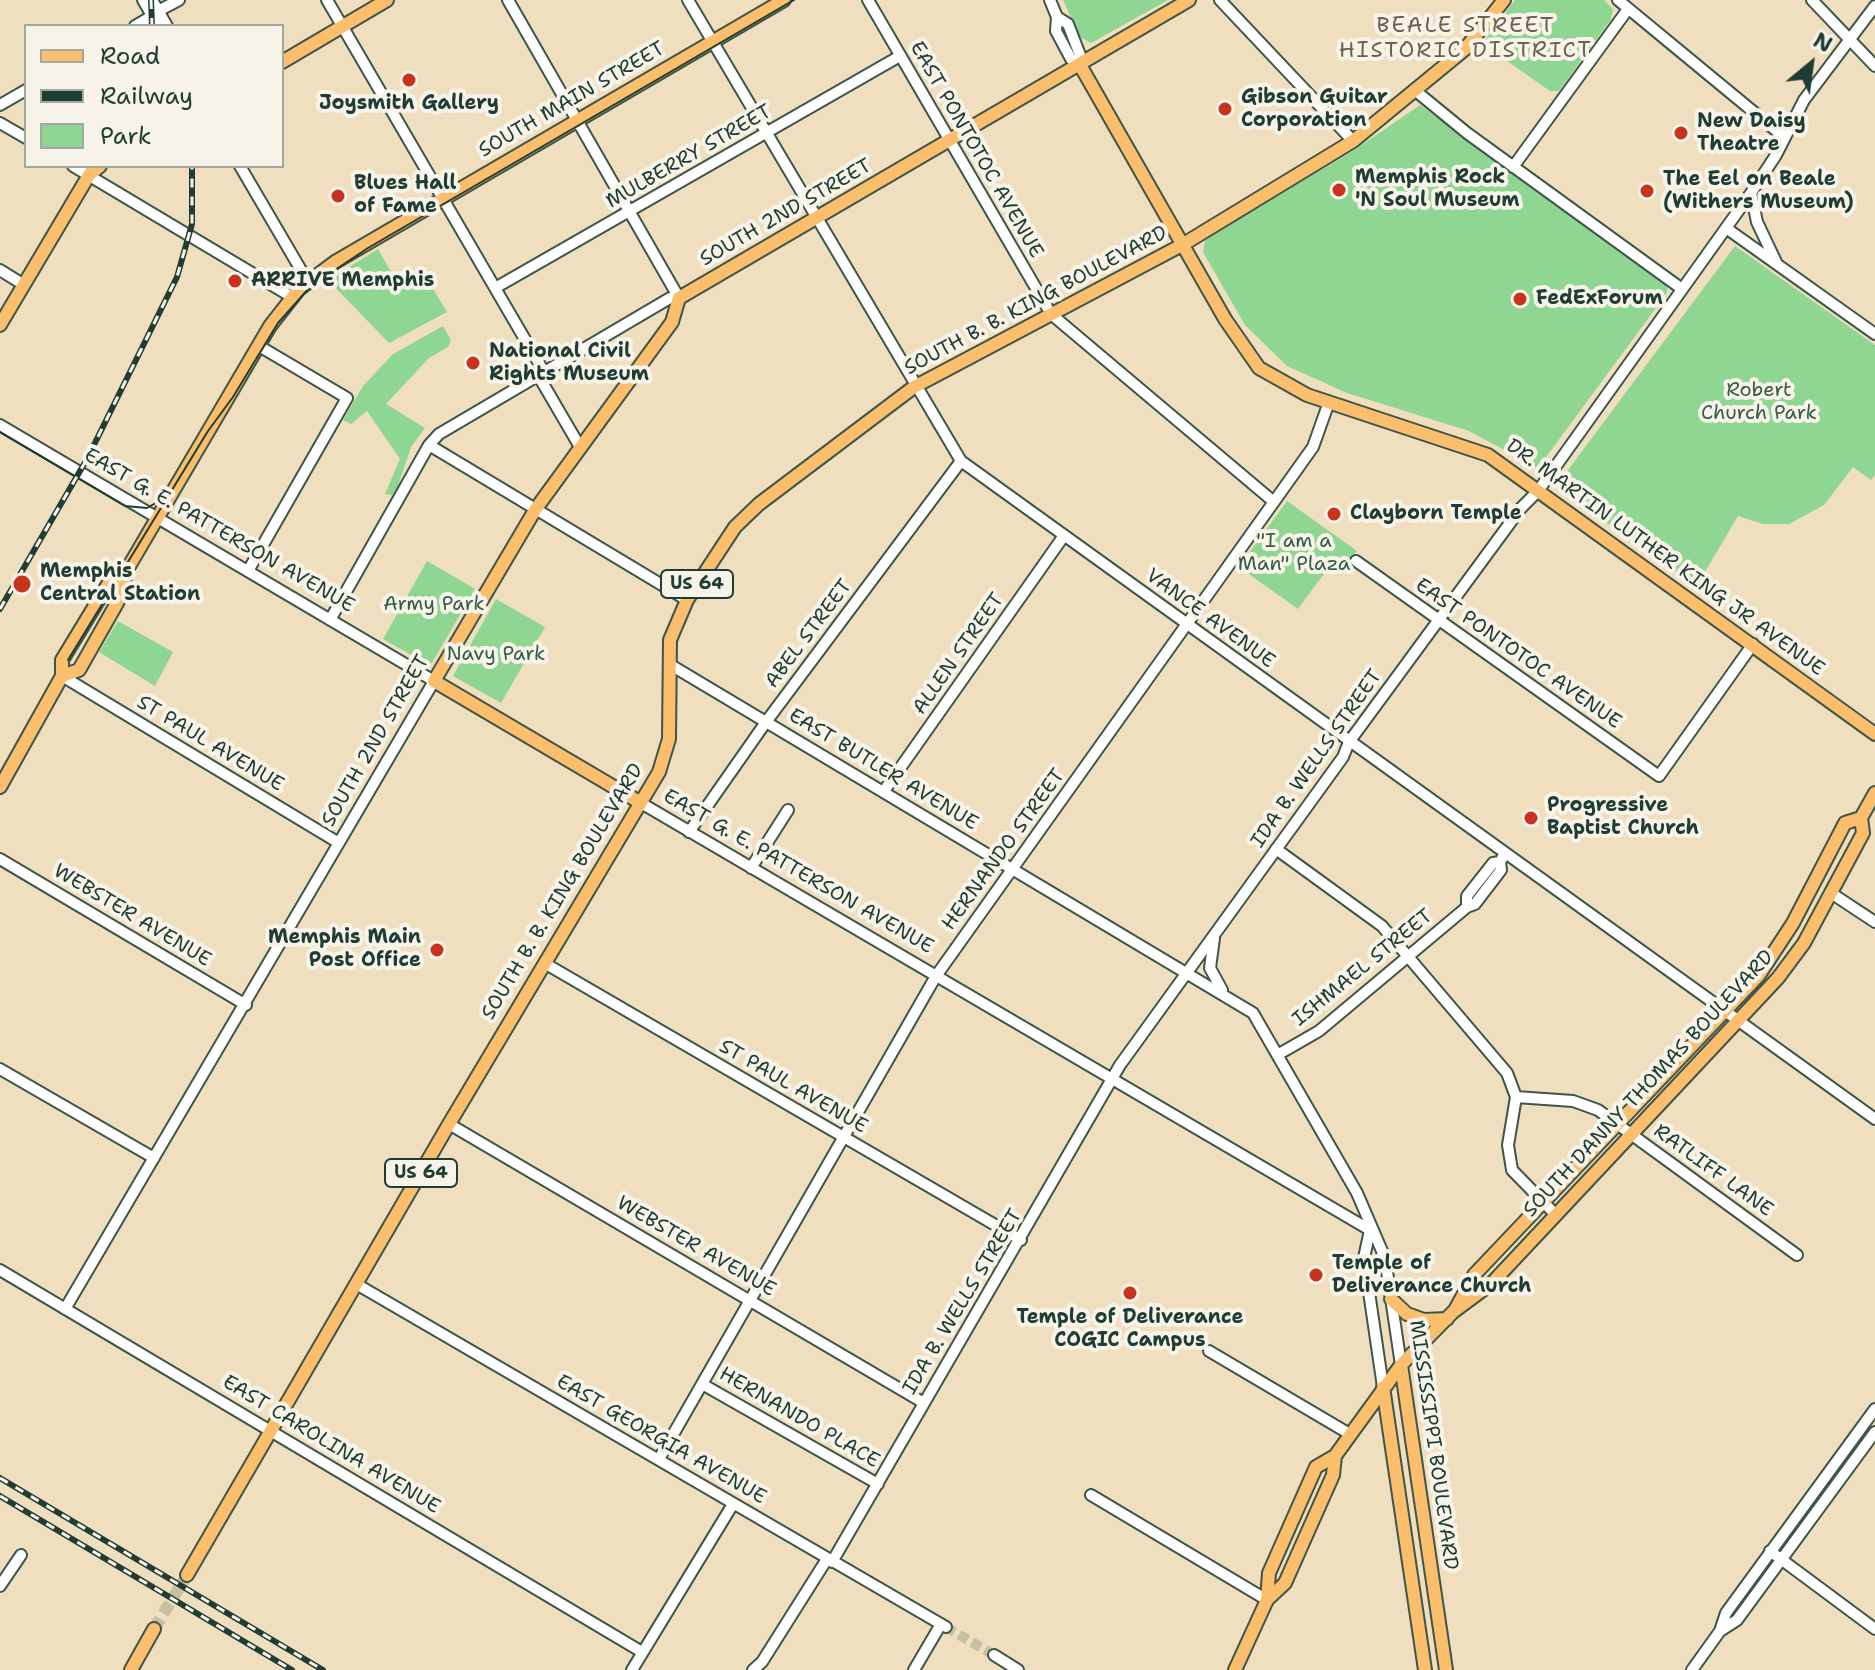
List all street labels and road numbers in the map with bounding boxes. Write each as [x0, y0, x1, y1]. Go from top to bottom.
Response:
street label: SOUTH MAIN STREET [475, 37, 669, 163]
street label: EAST PONTOTOC AVENUE [904, 38, 1048, 262]
street label: MULBERRY STREET [602, 100, 776, 214]
street label: SOUTH 2ND STREET [696, 154, 876, 272]
street label: SOUTH B. B. KING BOULEVARD [900, 221, 1172, 381]
street label: DR. MARTIN LUTHER KING JR AVENUE [1501, 434, 1829, 682]
street label: EAST G. E. PATTERSON AVENUE [80, 444, 358, 618]
street label: VANCE AVENUE [1141, 564, 1279, 674]
road number: US 64 [661, 570, 733, 598]
street label: EAST PONTOTOC AVENUE [1410, 574, 1626, 734]
street label: ABEL STREET [760, 575, 858, 693]
street label: ALLEN STREET [908, 589, 1010, 719]
street label: SOUTH 2ND STREET [317, 651, 435, 831]
street label: IDA B. WELLS STREET [1246, 665, 1388, 853]
street label: ST PAUL AVENUE [132, 691, 288, 797]
street label: EAST BUTLER AVENUE [784, 704, 982, 836]
street label: SOUTH B. B. KING BOULEVARD [477, 760, 649, 1024]
street label: HERNANDO STREET [937, 765, 1071, 935]
street label: EAST G. E. PATTERSON AVENUE [659, 785, 937, 959]
street label: WEBSTER AVENUE [49, 859, 215, 973]
street label: ISHMAEL STREET [1288, 904, 1438, 1032]
street label: SOUTH DANNY THOMAS BOULEVARD [1519, 946, 1779, 1222]
street label: ST PAUL AVENUE [715, 1035, 871, 1139]
street label: RATLIFF LANE [1649, 1120, 1777, 1222]
road number: US 64 [385, 1159, 457, 1187]
street label: WEBSTER AVENUE [612, 1192, 780, 1302]
street label: IDA B. WELLS STREET [898, 1205, 1028, 1399]
street label: MISSISSIPPI BOULEVARD [1404, 1319, 1462, 1571]
street label: HERNANDO PLACE [715, 1362, 883, 1474]
street label: EAST CAROLINA AVENUE [218, 1370, 444, 1520]
street label: EAST GEORGIA AVENUE [552, 1370, 770, 1510]

